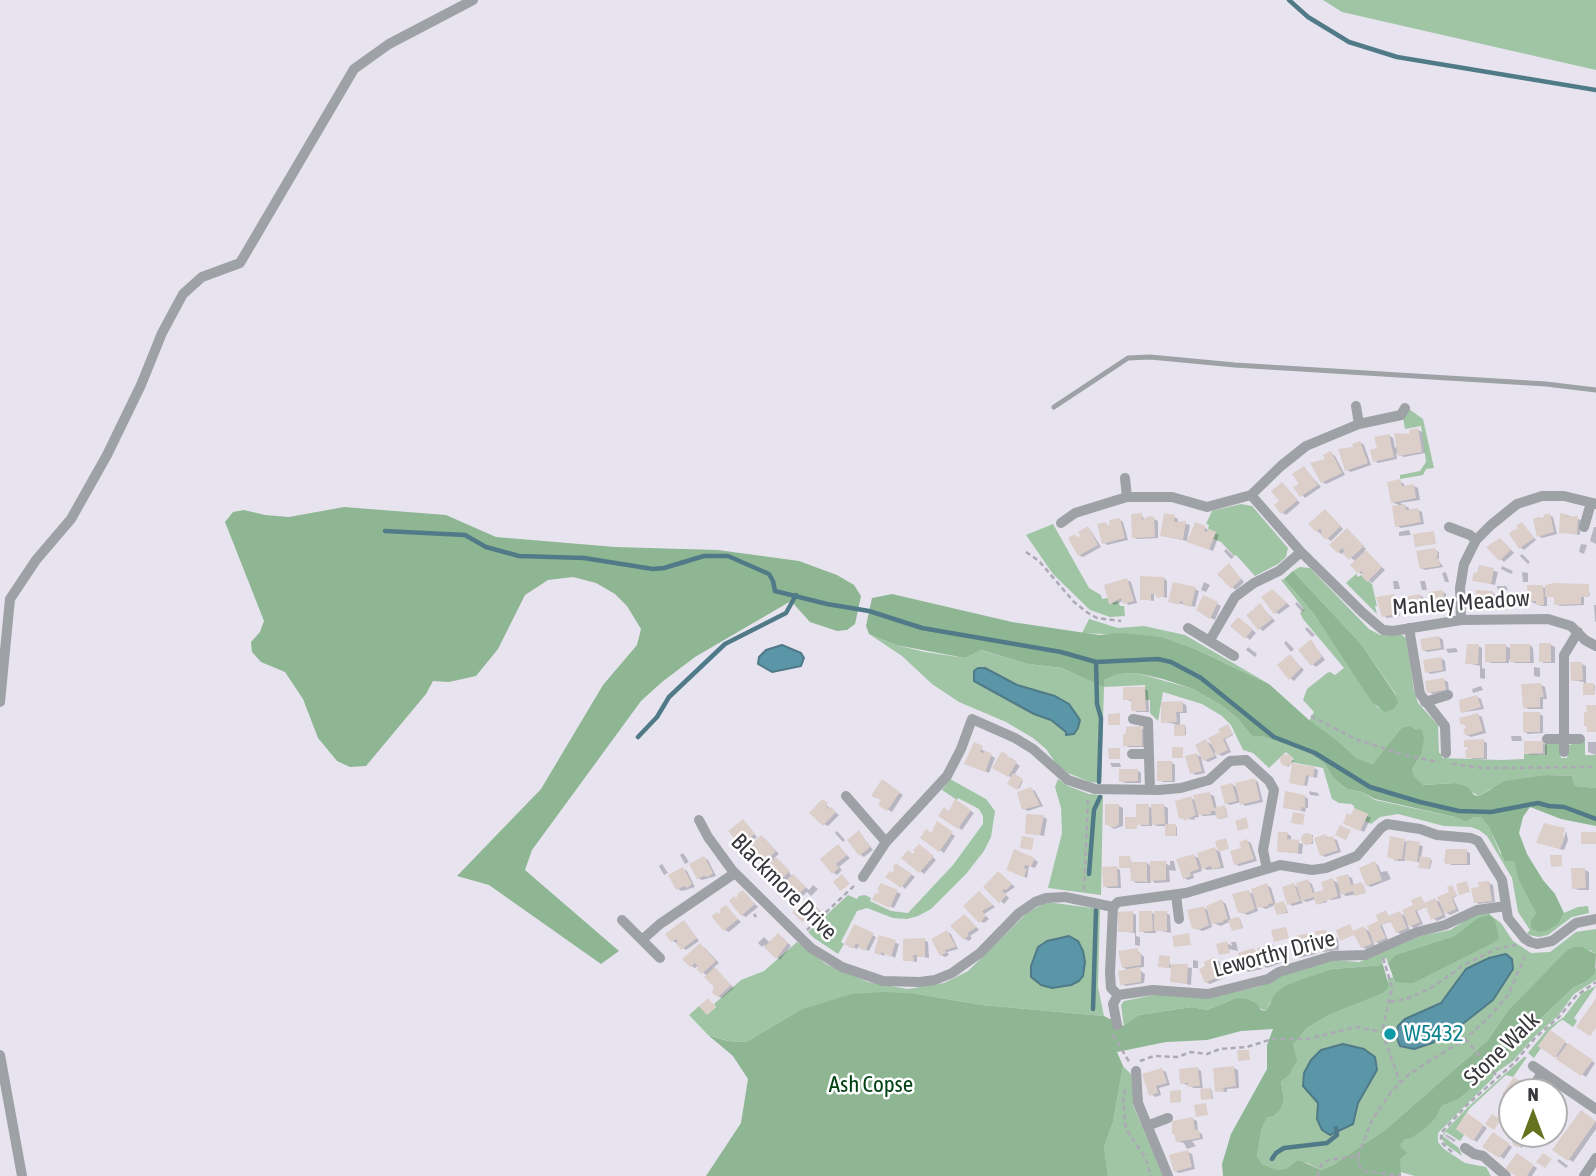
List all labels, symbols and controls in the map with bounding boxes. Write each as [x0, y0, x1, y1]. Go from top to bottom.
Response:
street label: Manley Meadow [1391, 584, 1531, 622]
street label: Blackmore Drive [725, 828, 843, 946]
street label: Leworthy Drive [1210, 924, 1338, 984]
street label: Stone Walk [1458, 1006, 1546, 1092]
place label: W5432 [1404, 1020, 1464, 1048]
marker: W5432 [1382, 1026, 1398, 1042]
park label: Ash Copse [829, 1071, 913, 1099]
north arrow [1498, 1078, 1568, 1148]
text: N [1527, 1083, 1539, 1105]

